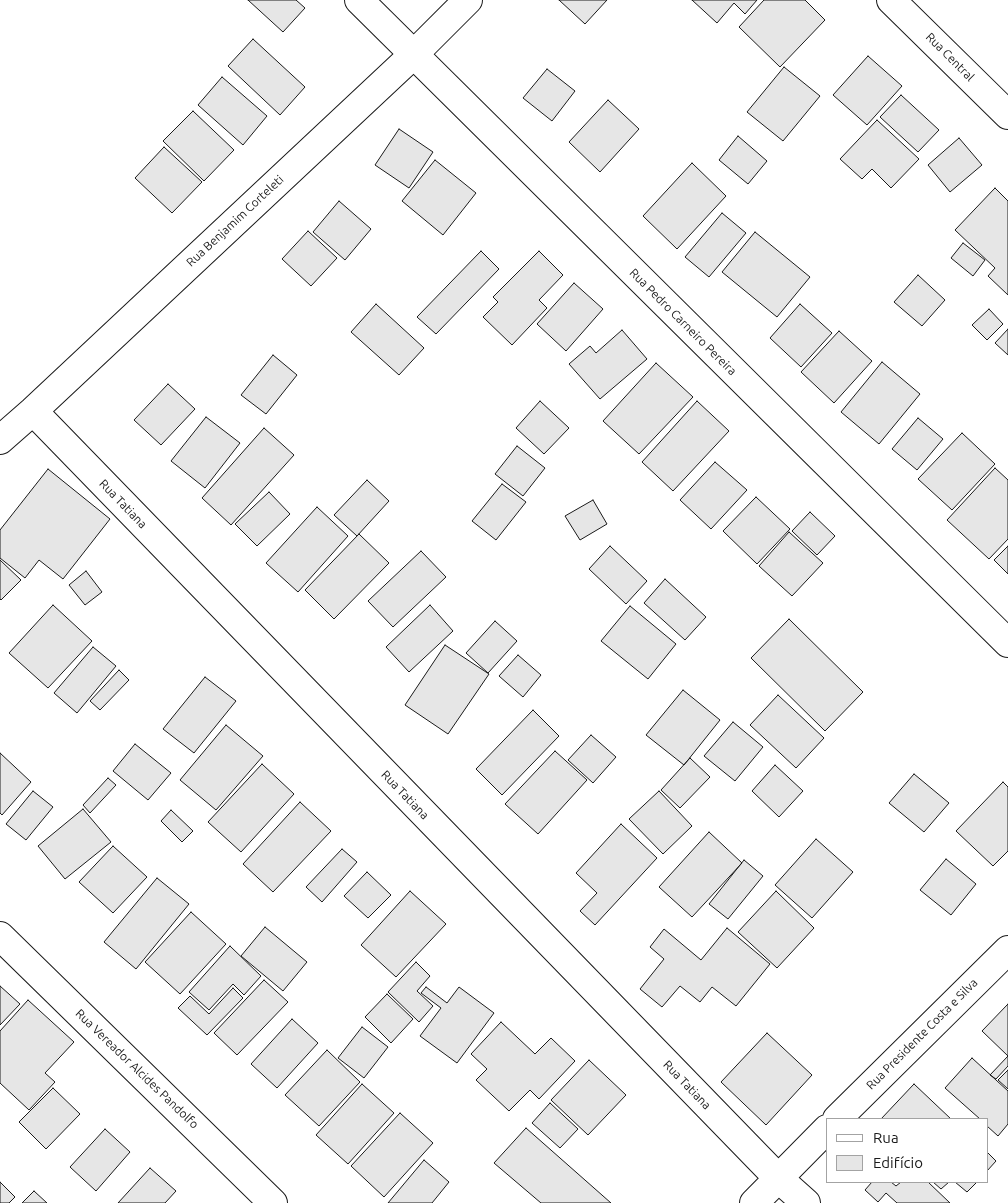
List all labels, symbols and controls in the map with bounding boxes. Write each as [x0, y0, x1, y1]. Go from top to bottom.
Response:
street label: Rua Central [923, 30, 977, 84]
street label: Rua Benjamim Corteleti [183, 172, 287, 270]
street label: Rua Pedro Carneiro Pereira [627, 266, 739, 378]
street label: Rua Tatiana [96, 477, 150, 531]
street label: Rua Tatiana [378, 768, 432, 822]
street label: Rua Presidente Costa e Silva [863, 975, 981, 1093]
street label: Rua Vereador Alcides Pandolfo [72, 1006, 202, 1132]
street label: Rua Tatiana [660, 1058, 714, 1112]
legend [826, 1118, 988, 1183]
text: Rua [873, 1129, 899, 1146]
text: Edifício [873, 1154, 923, 1171]

